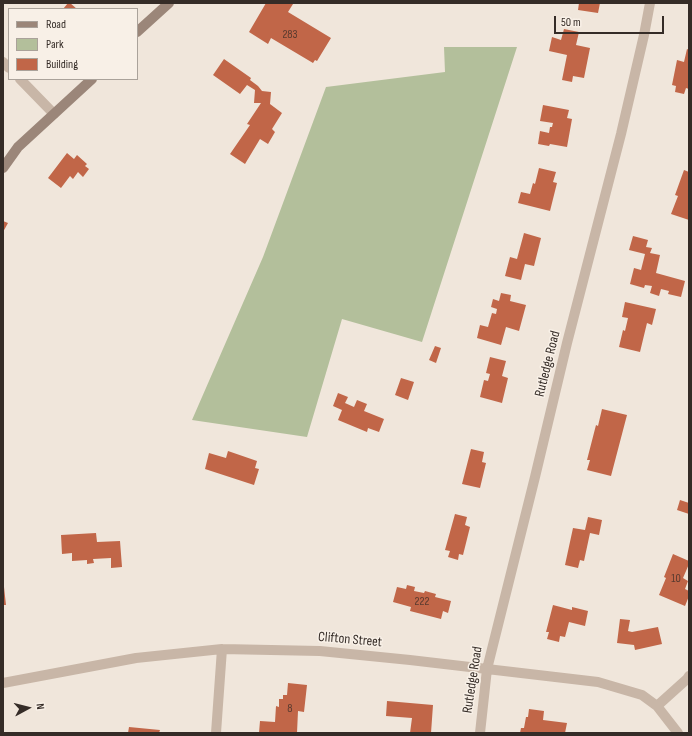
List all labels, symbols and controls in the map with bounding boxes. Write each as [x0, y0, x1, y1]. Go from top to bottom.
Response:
legend [8, 8, 138, 80]
scale bar [556, 8, 666, 34]
text: 50 m [561, 15, 581, 30]
text: Road [46, 17, 66, 32]
house number: 283 [282, 28, 298, 42]
text: Park [46, 37, 64, 52]
text: Building [46, 57, 78, 72]
street label: Rutledge Road [532, 329, 564, 399]
house number: 10 [671, 572, 681, 586]
house number: 222 [415, 595, 429, 609]
street label: Clifton Street [317, 629, 383, 651]
street label: Rutledge Road [459, 645, 487, 715]
north arrow [8, 688, 48, 728]
house number: 8 [287, 702, 293, 716]
text: N [34, 703, 47, 710]

